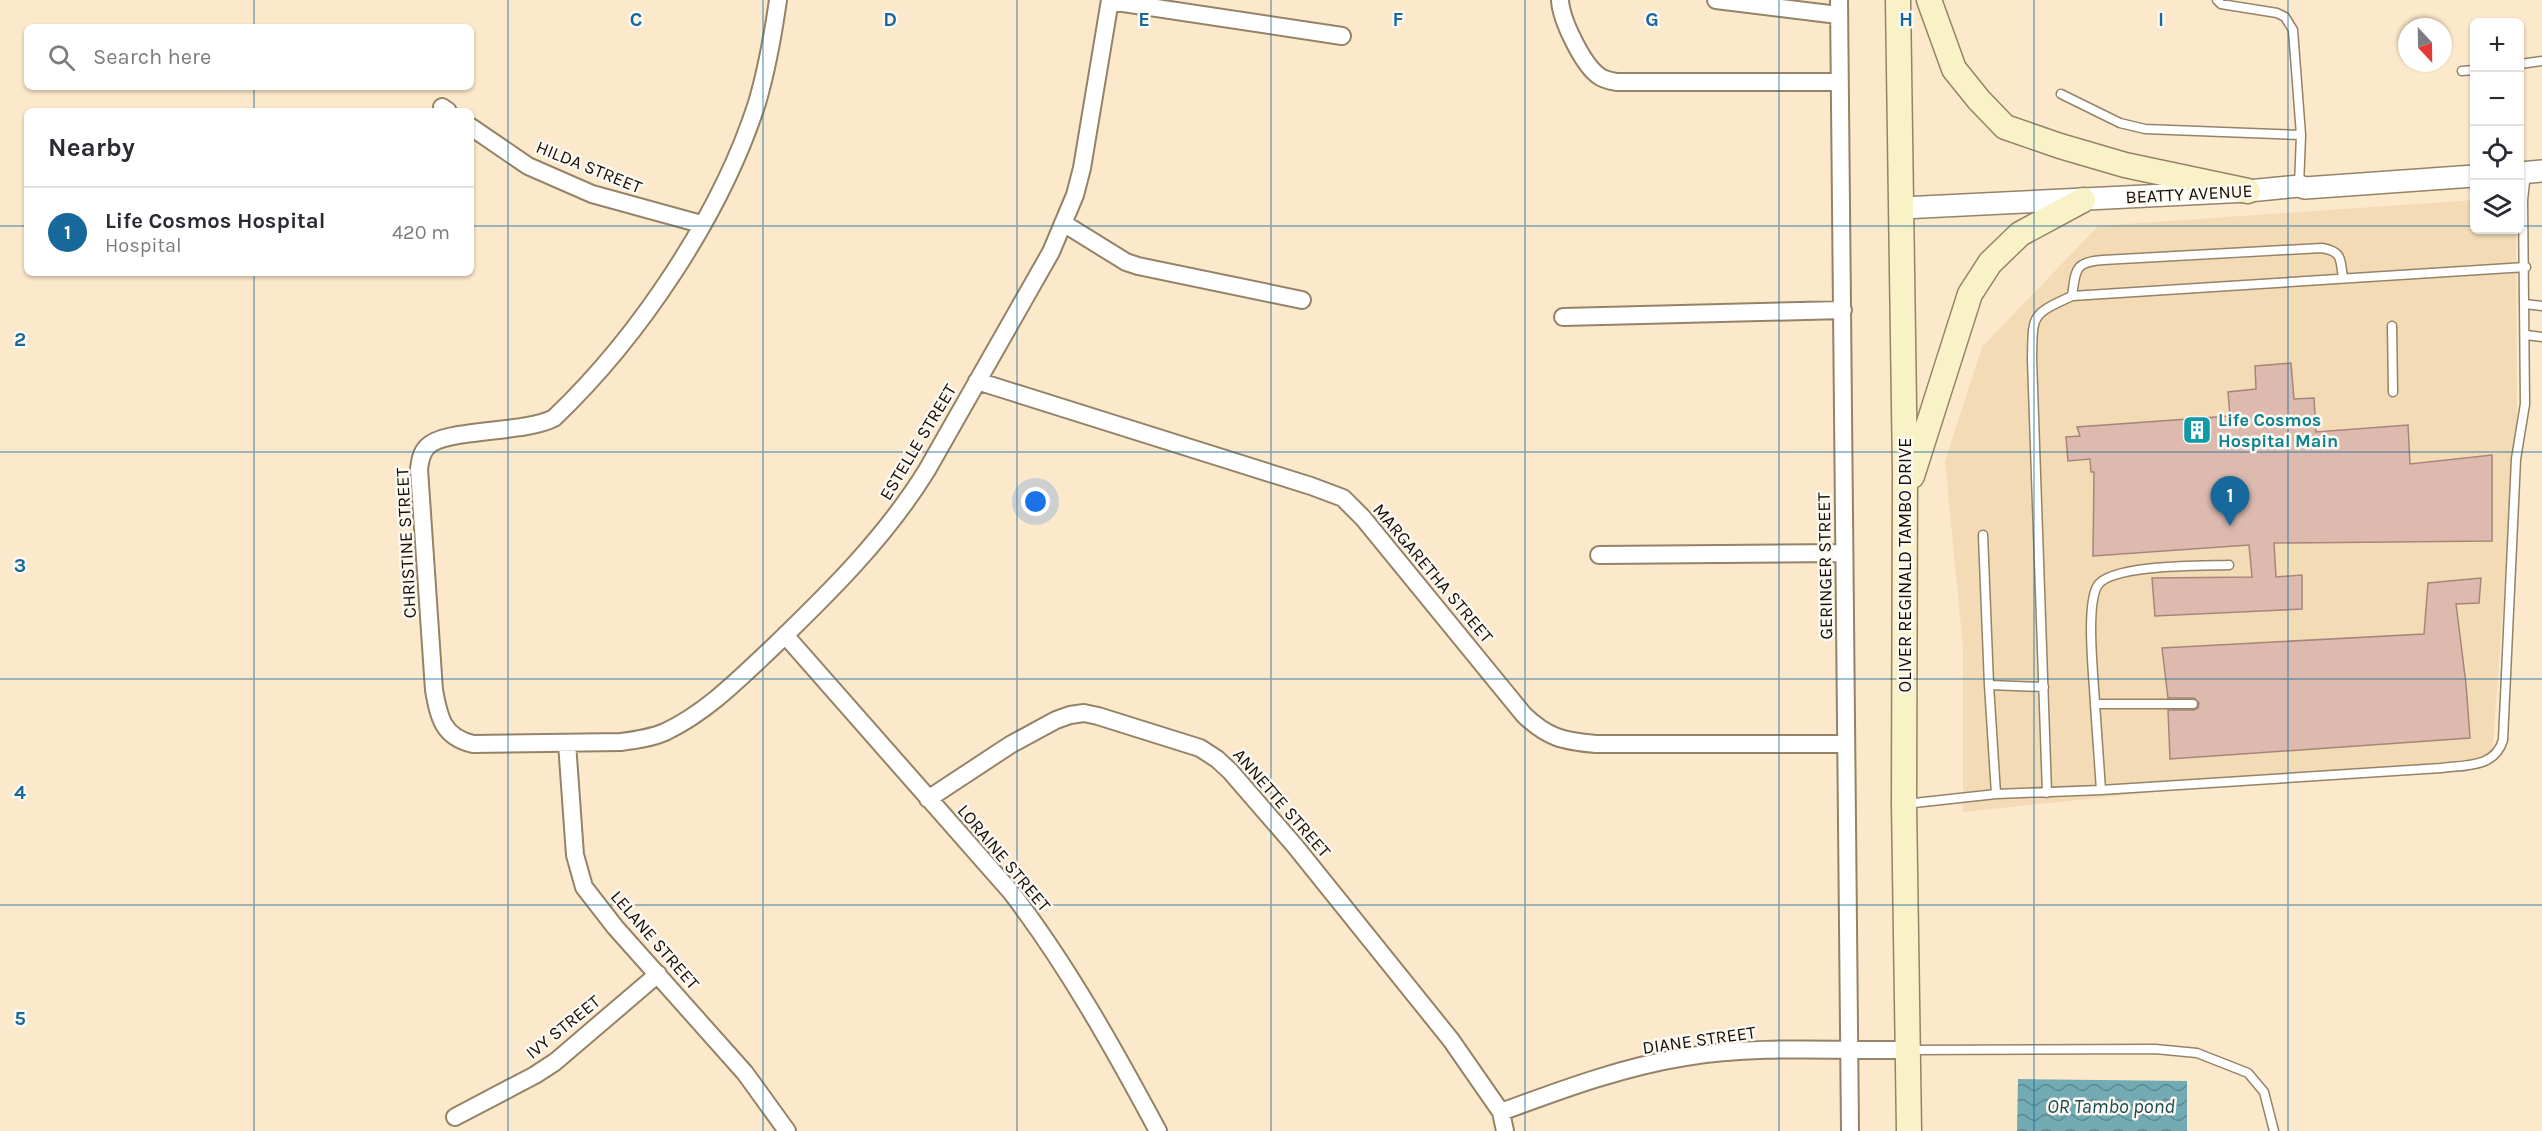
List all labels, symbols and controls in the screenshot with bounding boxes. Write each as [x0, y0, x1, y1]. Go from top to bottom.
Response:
text: C [630, 8, 642, 31]
text: D [883, 8, 897, 31]
text: E [1138, 8, 1150, 31]
text: F [1393, 8, 1404, 31]
text: G [1645, 8, 1659, 31]
text: H [1899, 8, 1913, 31]
text: I [2158, 8, 2164, 31]
north arrow [2398, 18, 2452, 72]
map controls [2470, 18, 2524, 234]
button: + [2470, 18, 2524, 72]
search box [24, 24, 474, 90]
icon: search [45, 41, 78, 74]
text: Search here [93, 44, 211, 70]
button: − [2470, 72, 2524, 126]
button: locate [2470, 126, 2524, 180]
text: Nearby [48, 132, 135, 163]
street label: HILDA STREET [533, 136, 645, 198]
street label: BEATTY AVENUE [2125, 180, 2253, 208]
button: layers [2470, 180, 2524, 234]
text: Life Cosmos Hospital [105, 208, 325, 234]
text: 1 [64, 221, 71, 244]
text: 420 m [392, 221, 450, 244]
text: Hospital [105, 234, 182, 257]
text: 2 [14, 328, 26, 351]
street label: ESTELLE STREET [875, 380, 961, 504]
place label: Life Cosmos Hospital Main [2218, 409, 2338, 452]
building icon: Life Cosmos Hospital Main [2181, 414, 2213, 446]
street label: OLIVER REGINALD TAMBO DRIVE [1894, 438, 1916, 692]
street label: CHRISTINE STREET [391, 467, 421, 619]
pin: 1 [2210, 476, 2250, 526]
your location [1021, 487, 1050, 516]
street label: GERINGER STREET [1813, 492, 1837, 640]
street label: MARGARETHA STREET [1368, 499, 1498, 647]
text: 3 [14, 554, 26, 577]
street label: ANNETTE STREET [1229, 744, 1335, 862]
text: 4 [14, 781, 26, 804]
street label: LORAINE STREET [953, 800, 1055, 916]
street label: LELANE STREET [606, 886, 704, 994]
street label: IVY STREET [521, 990, 605, 1064]
text: 5 [14, 1007, 26, 1030]
street label: DIANE STREET [1641, 1021, 1757, 1059]
water label: OR Tambo pond [2047, 1095, 2175, 1118]

